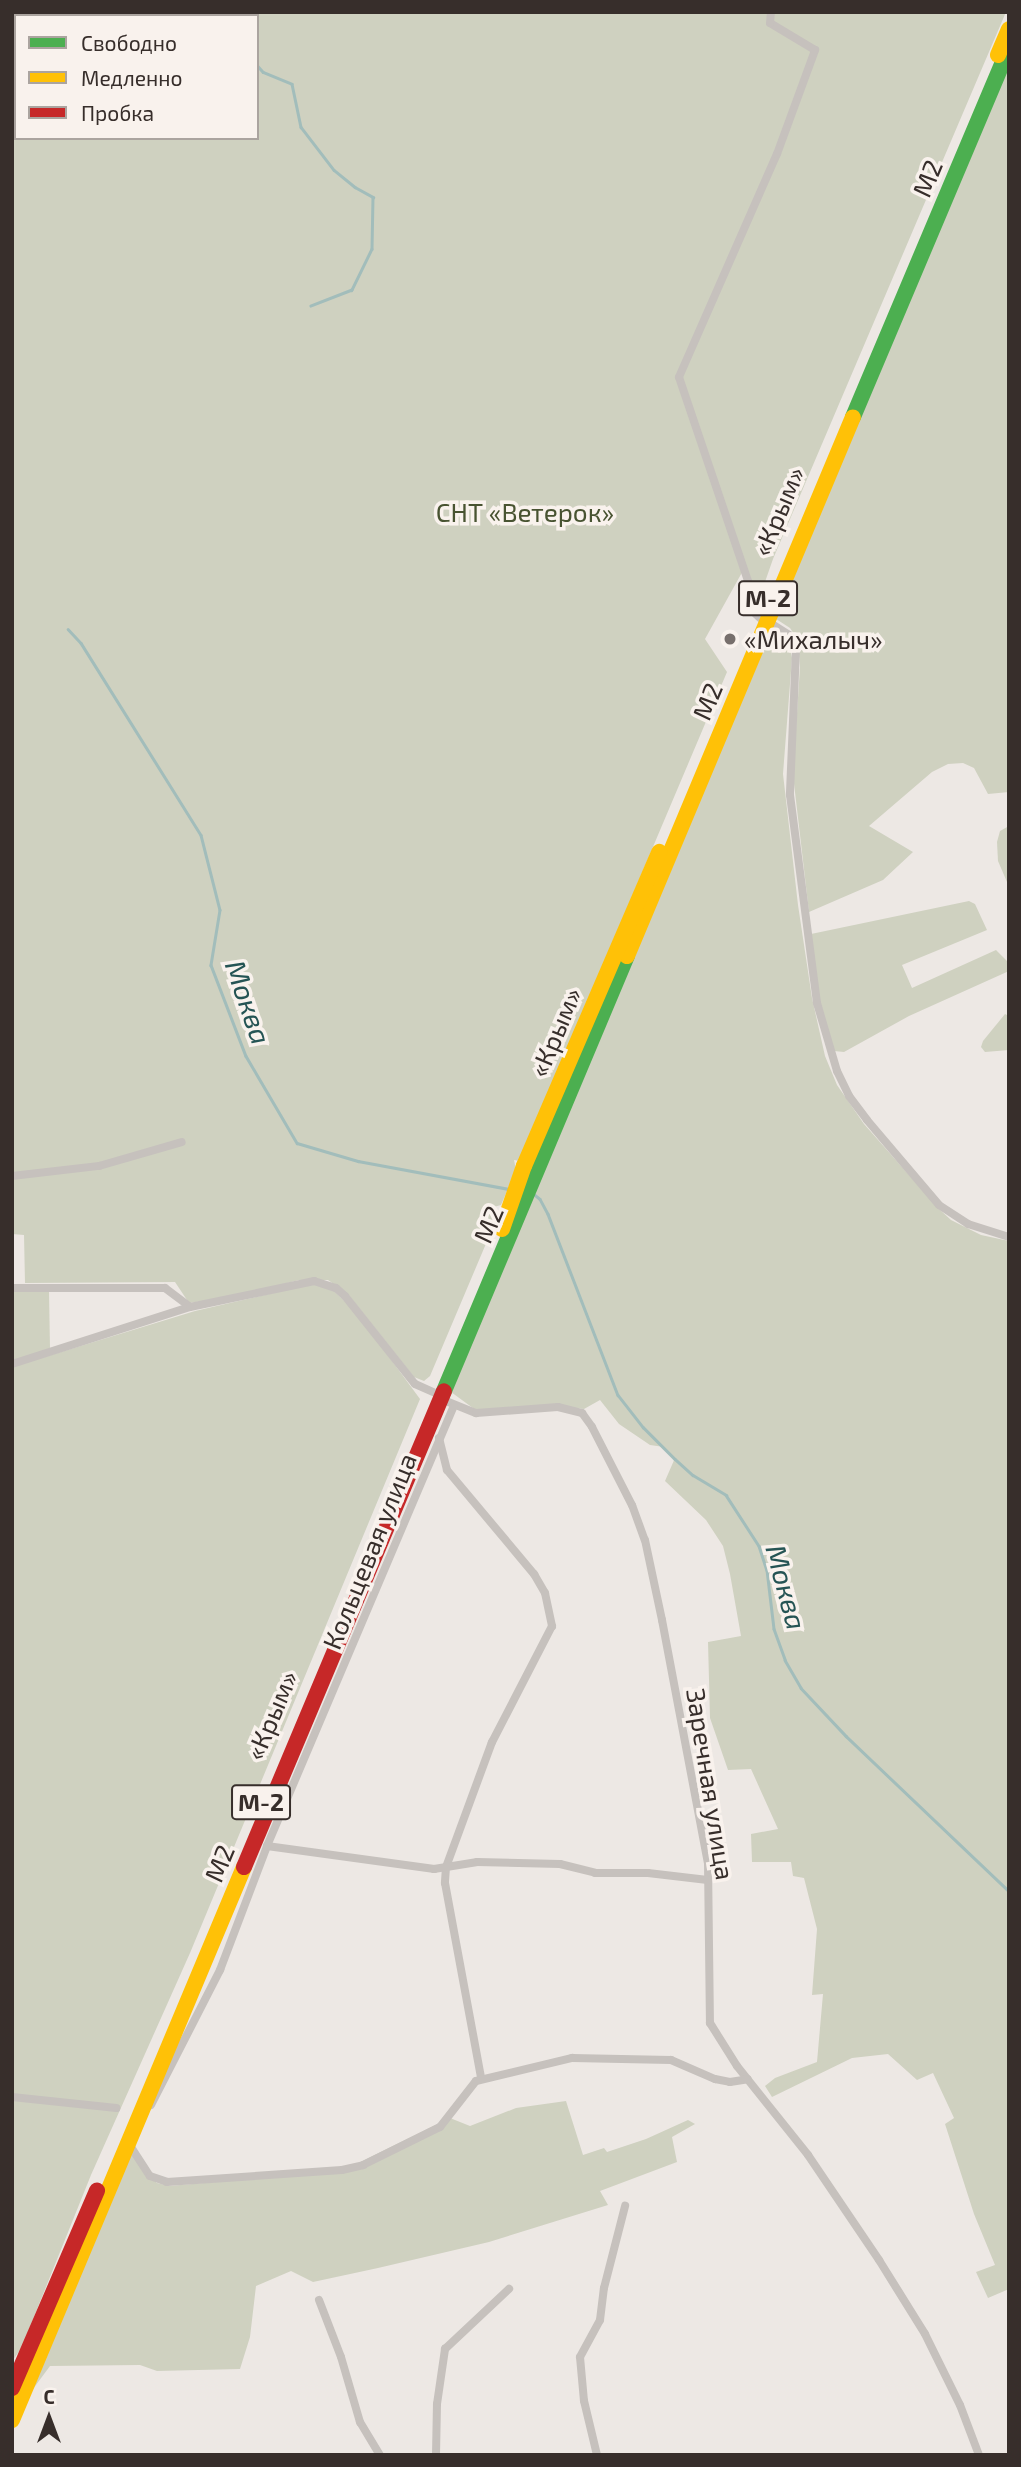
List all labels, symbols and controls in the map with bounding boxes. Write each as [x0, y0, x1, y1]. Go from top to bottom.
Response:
legend [14, 14, 259, 140]
text: Свободно [81, 30, 177, 55]
text: Медленно [81, 65, 183, 90]
text: Пробка [81, 100, 154, 125]
street label: М2 [905, 155, 949, 201]
street label: «Крым» [745, 462, 811, 560]
park label: СНТ «Ветерок» [436, 496, 614, 528]
road number: М-2 [736, 578, 800, 618]
place label: «Михалыч» [744, 623, 883, 655]
marker: «Михалыч» [722, 631, 738, 647]
street label: М2 [685, 678, 729, 724]
water label: Моква [219, 956, 279, 1048]
street label: «Крым» [522, 983, 588, 1081]
street label: М2 [466, 1201, 510, 1247]
street label: Кольцевая улица [315, 1448, 423, 1654]
water label: Моква [760, 1541, 814, 1633]
street label: «Крым» [238, 1666, 304, 1764]
street label: Заречная улица [680, 1686, 742, 1882]
road number: М-2 [230, 1782, 292, 1823]
street label: М2 [197, 1840, 241, 1886]
north arrow [14, 2383, 84, 2453]
text: С [43, 2385, 55, 2408]

